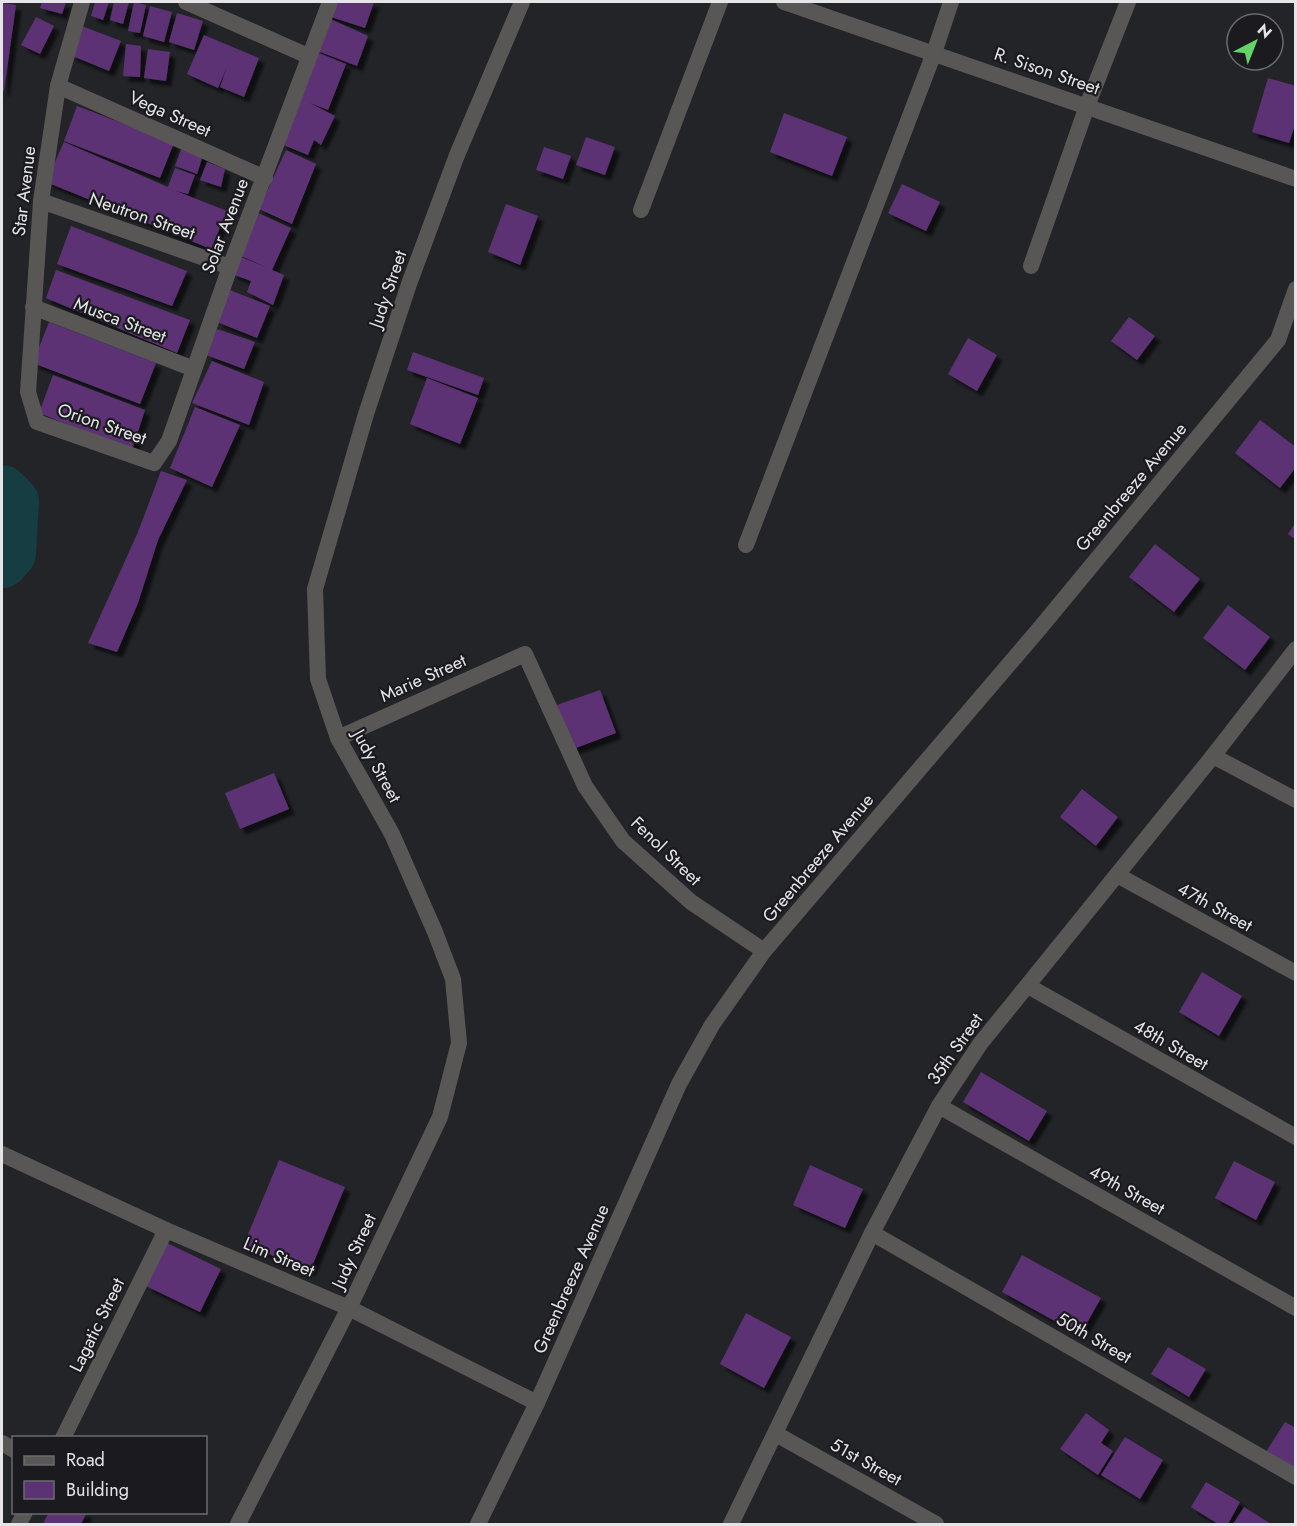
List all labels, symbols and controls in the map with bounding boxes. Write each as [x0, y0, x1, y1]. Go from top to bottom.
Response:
north arrow [1225, 12, 1285, 72]
text: N [1252, 18, 1277, 44]
street label: R. Sison Street [991, 41, 1104, 101]
street label: Vega Street [125, 84, 216, 144]
street label: Star Avenue [6, 145, 42, 237]
street label: Solar Avenue [195, 175, 255, 277]
street label: Neutron Street [86, 186, 199, 247]
street label: Judy Street [362, 246, 414, 333]
street label: Musca Street [70, 290, 171, 350]
street label: Orion Street [54, 397, 151, 452]
street label: Greenbreeze Avenue [1069, 417, 1193, 557]
street label: Marie Street [376, 647, 471, 709]
street label: Judy Street [345, 723, 408, 808]
street label: Greenbreeze Avenue [756, 788, 880, 928]
street label: Fenol Street [625, 811, 708, 892]
street label: 47th Street [1173, 876, 1258, 939]
street label: 35th Street [921, 1007, 990, 1090]
street label: 48th Street [1129, 1013, 1214, 1077]
street label: 49th Street [1084, 1159, 1170, 1222]
street label: Greenbreeze Avenue [526, 1200, 616, 1358]
street label: Judy Street [324, 1209, 383, 1295]
street label: Lim Street [239, 1230, 319, 1284]
street label: Lagatic Street [63, 1273, 131, 1376]
street label: 50th Street [1052, 1306, 1137, 1370]
street label: 51st Street [826, 1432, 907, 1493]
legend [12, 1436, 207, 1514]
text: Road [66, 1447, 105, 1473]
text: Building [66, 1477, 129, 1503]

